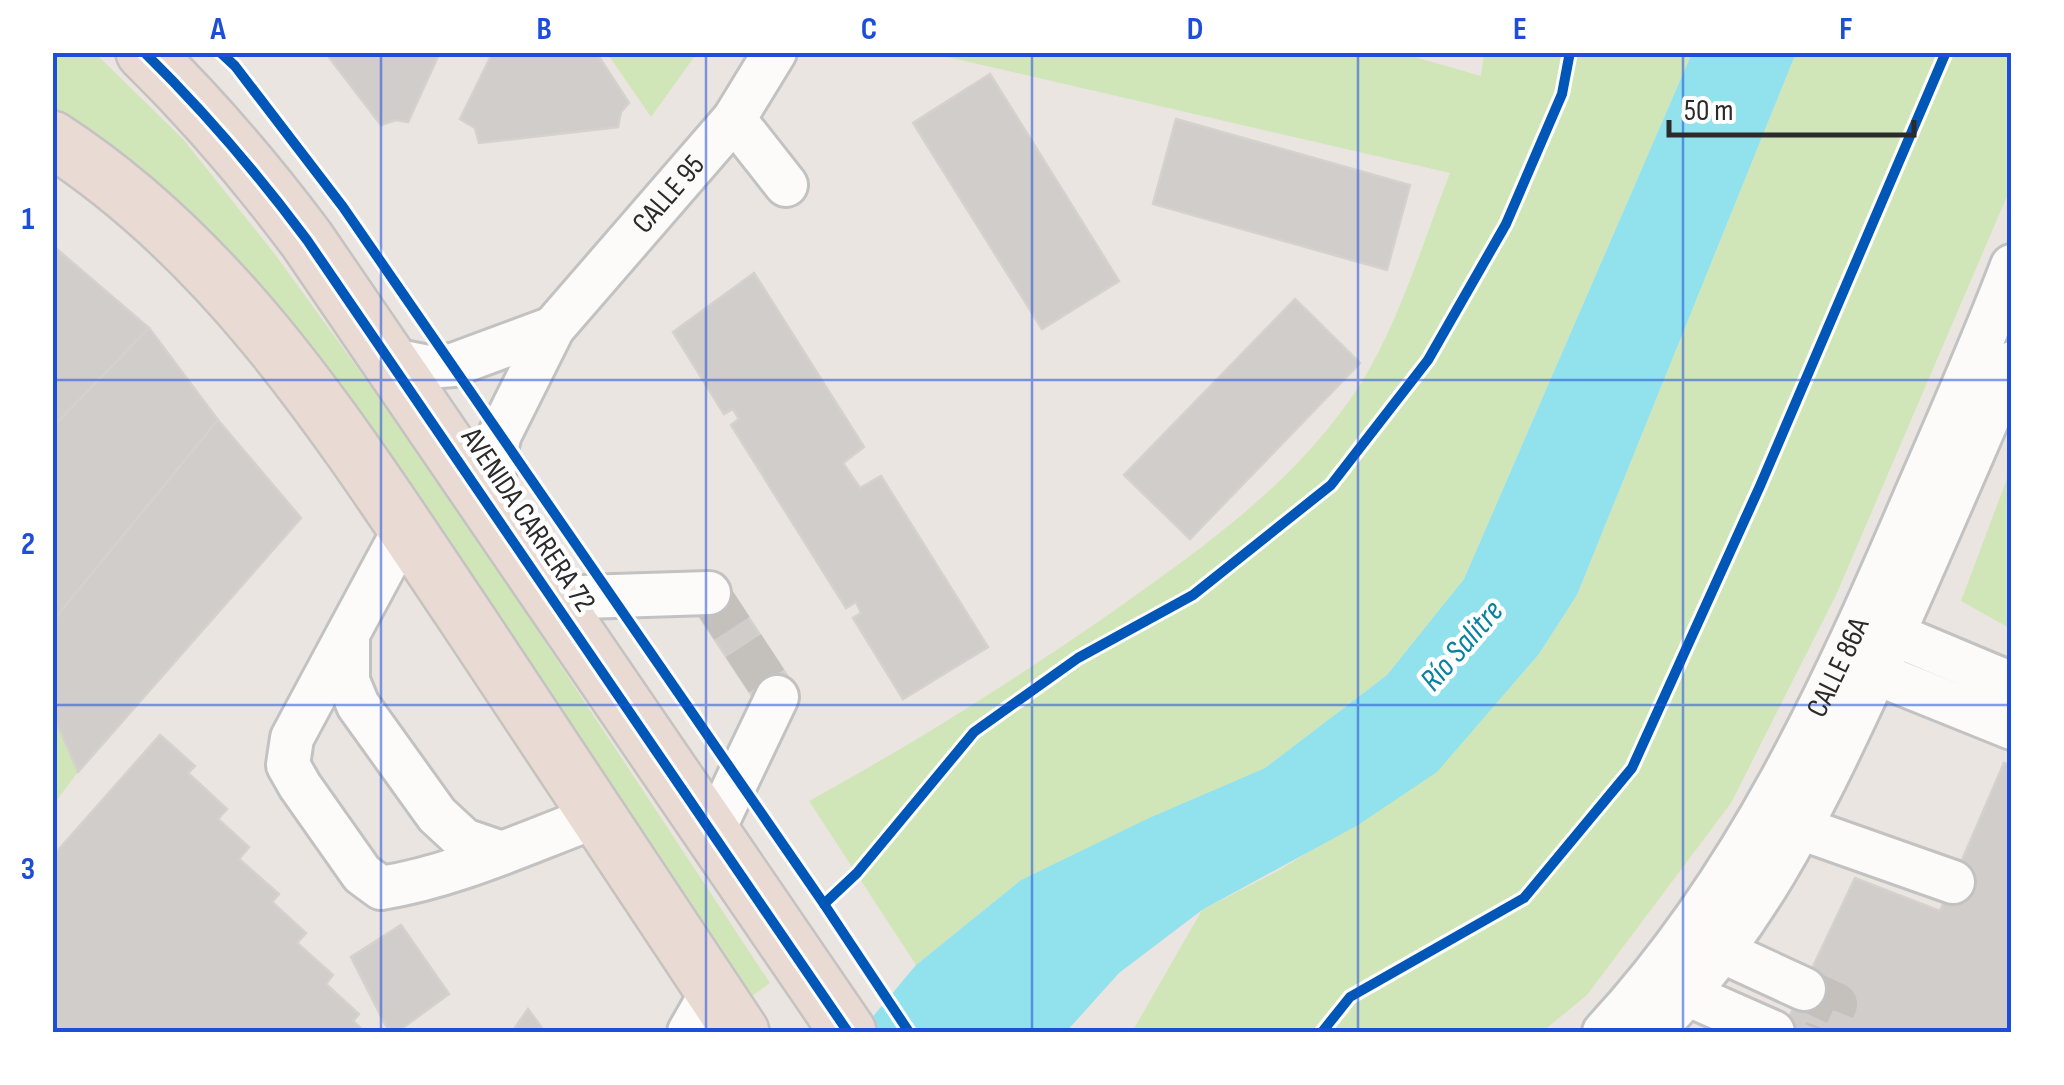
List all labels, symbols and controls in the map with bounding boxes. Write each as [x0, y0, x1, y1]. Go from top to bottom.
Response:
text: A [209, 10, 226, 49]
text: B [536, 10, 552, 49]
text: C [861, 10, 877, 49]
text: D [1187, 10, 1203, 49]
text: E [1513, 10, 1527, 49]
text: F [1839, 10, 1853, 49]
scale bar [1669, 75, 1914, 137]
text: 50 m [1684, 93, 1733, 129]
street label: CALLE 95 [625, 148, 713, 241]
text: 1 [22, 200, 35, 239]
street label: AVENIDA CARRERA 72 [453, 420, 603, 619]
text: 2 [21, 525, 35, 564]
water label: Río Salitre [1412, 593, 1512, 699]
street label: CALLE 86A [1799, 612, 1877, 723]
text: 3 [21, 850, 35, 889]

